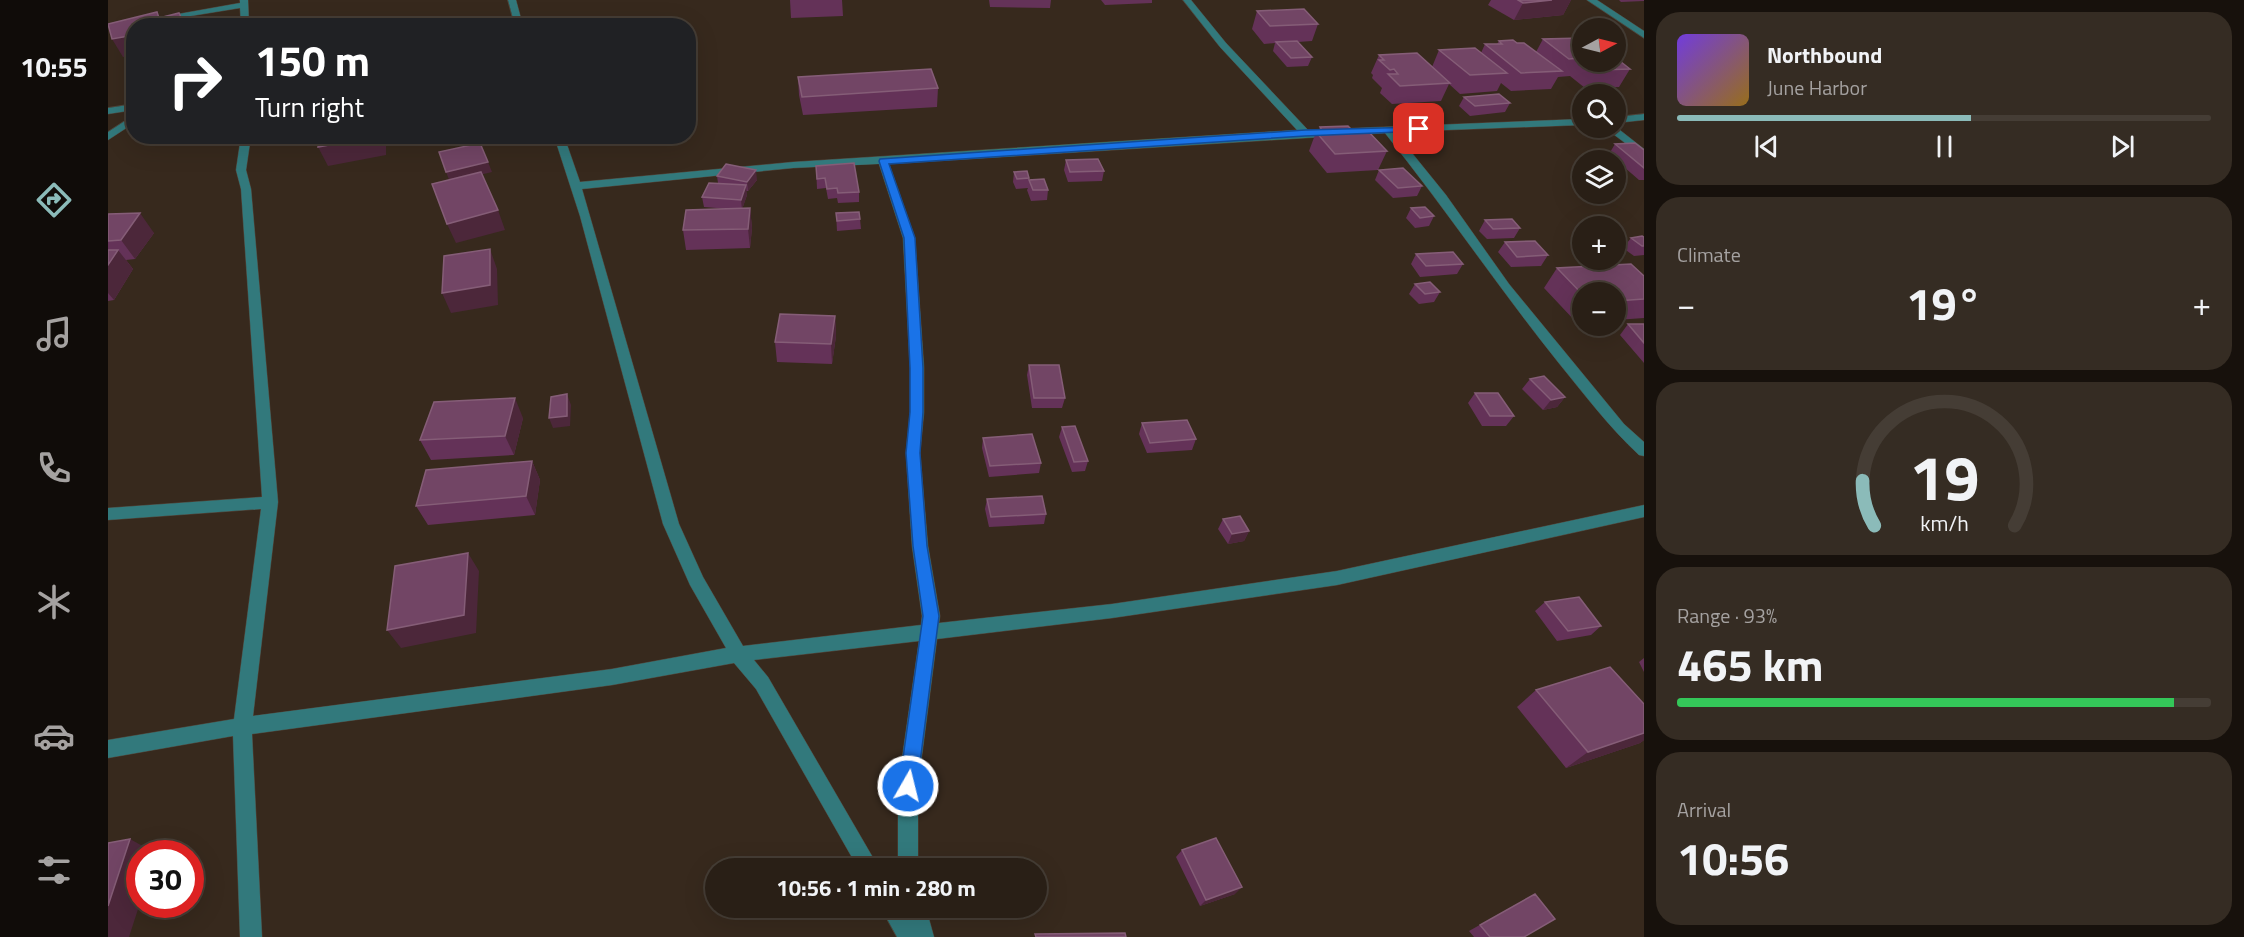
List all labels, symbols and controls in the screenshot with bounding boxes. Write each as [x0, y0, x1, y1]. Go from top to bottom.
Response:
north arrow [1572, 18, 1626, 72]
map controls [1572, 18, 1626, 336]
text: 150 m [255, 28, 370, 92]
text: Northbound [1767, 38, 1882, 72]
icon: right [156, 42, 234, 120]
text: 10:55 [20, 46, 88, 87]
text: June Harbor [1767, 72, 1867, 103]
button: search [1572, 84, 1626, 138]
text: Turn right [255, 86, 364, 127]
pin [1393, 103, 1444, 154]
icon: arrive [1402, 112, 1435, 145]
icon: previous [1750, 130, 1783, 163]
icon: pause [1928, 130, 1961, 163]
icon: next [2106, 130, 2139, 163]
button: layers [1572, 150, 1626, 204]
icon: directions [33, 179, 75, 221]
button: + [1572, 216, 1626, 270]
text: Climate [1677, 239, 1741, 270]
text: 19° [1906, 269, 1982, 337]
text: − [1677, 279, 1695, 329]
text: + [2193, 279, 2211, 329]
button: − [1572, 282, 1626, 336]
icon: music [33, 313, 75, 355]
text: 19 [1909, 429, 1979, 524]
icon: phone [33, 447, 75, 489]
text: km/h [1920, 507, 1968, 539]
icon: climate [33, 581, 75, 623]
text: Range · 93% [1677, 600, 1777, 631]
text: 465 km [1677, 630, 1823, 698]
icon: car [33, 715, 75, 757]
position arrow [876, 754, 940, 818]
text: Arrival [1677, 794, 1731, 825]
text: 10:56 [1677, 824, 1789, 892]
speed limit sign: 30 [126, 840, 204, 918]
icon: filters [33, 849, 75, 891]
text: 10:56 · 1 min · 280 m [776, 871, 976, 905]

